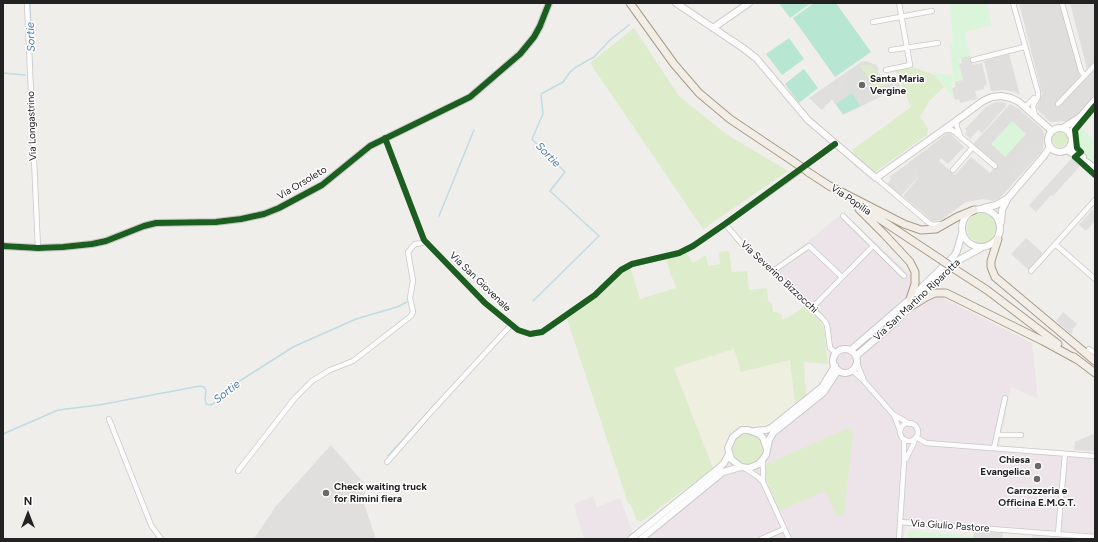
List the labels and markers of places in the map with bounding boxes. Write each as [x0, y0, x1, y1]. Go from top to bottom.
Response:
place label: Santa Maria Vergine [870, 73, 924, 96]
marker: Santa Maria Vergine [857, 80, 867, 90]
place label: Chiesa Evangelica [980, 454, 1030, 478]
marker: Chiesa Evangelica [1033, 461, 1043, 471]
marker: Carrozzeria e Officina E.M.G.T. [1032, 474, 1042, 484]
place label: Check waiting truck for Rimini fiera [334, 481, 427, 504]
place label: Carrozzeria e Officina E.M.G.T. [998, 485, 1076, 508]
marker: Check waiting truck for Rimini fiera [321, 488, 331, 498]

